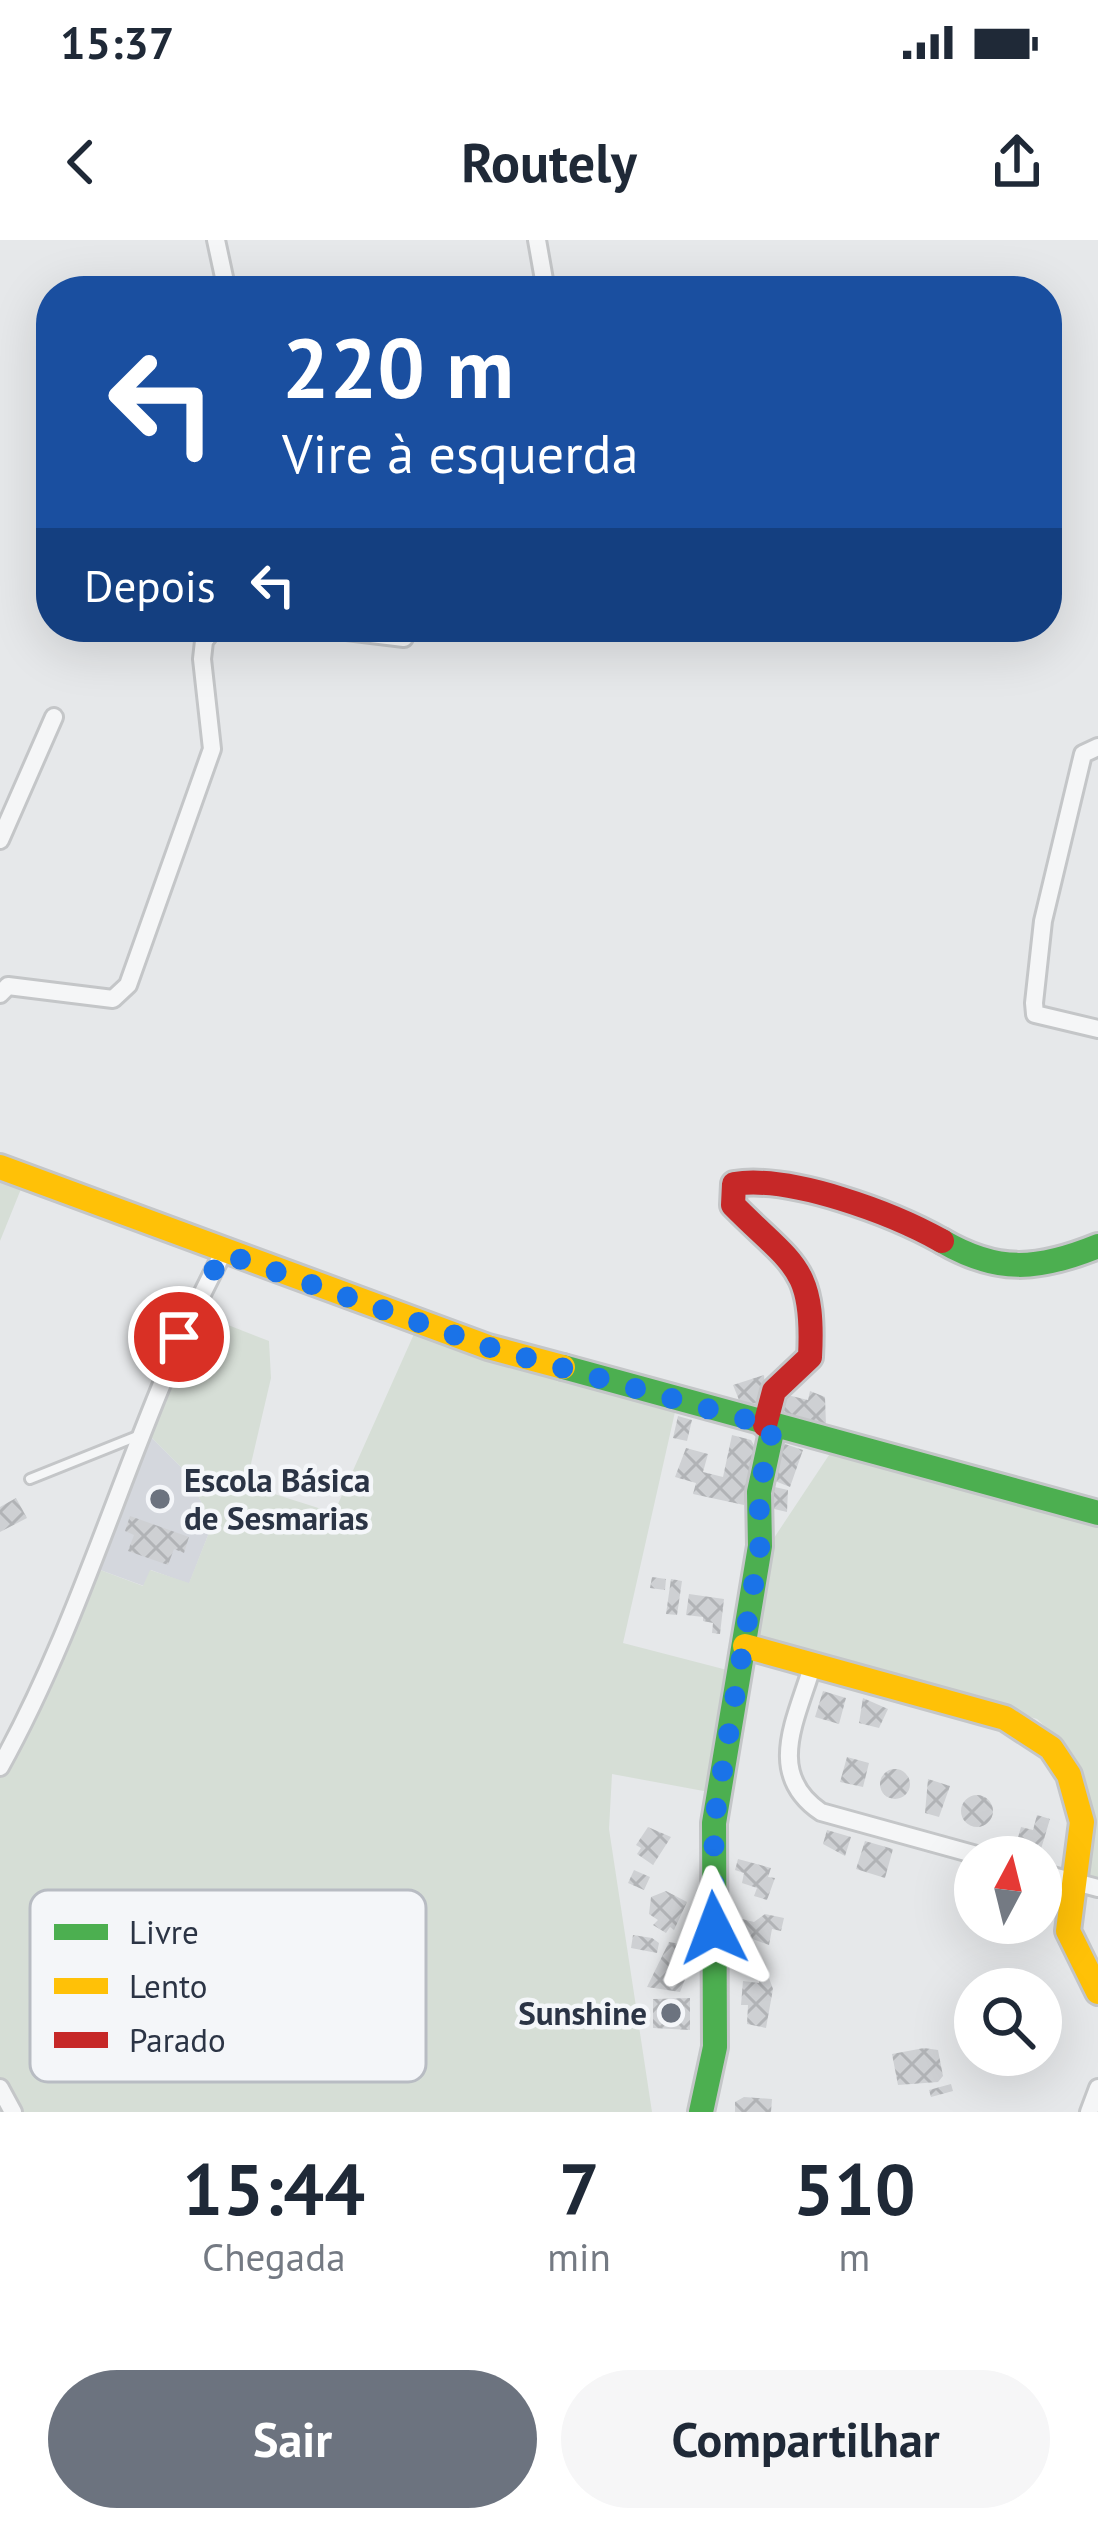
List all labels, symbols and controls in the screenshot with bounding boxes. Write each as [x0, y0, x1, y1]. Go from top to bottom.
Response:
text: 15:37 [60, 13, 174, 71]
text: Routely [461, 127, 637, 197]
icon: back [48, 129, 114, 195]
icon: share [984, 129, 1050, 195]
text: 220 m [282, 312, 514, 421]
icon: left [84, 324, 240, 480]
text: Vire à esquerda [282, 418, 638, 488]
icon: left [240, 552, 306, 618]
text: Depois [84, 556, 216, 614]
pin [128, 1286, 230, 1388]
icon: arrive [146, 1304, 212, 1370]
place label: Escola Básica de Sesmarias [184, 1458, 370, 1539]
marker: Escola Básica de Sesmarias [147, 1486, 173, 1512]
north arrow [954, 1836, 1062, 1944]
map controls [954, 1836, 1062, 2076]
position arrow [651, 1865, 777, 1991]
legend [30, 1890, 426, 2082]
text: Livre [129, 1910, 199, 1953]
text: Lento [129, 1964, 207, 2007]
button: search [954, 1968, 1062, 2076]
place label: Sunshine [518, 1991, 647, 2034]
marker: Sunshine [658, 2000, 684, 2026]
text: Parado [129, 2018, 226, 2061]
text: 15:44 [182, 2142, 365, 2235]
text: 7 [559, 2142, 600, 2235]
text: 510 [793, 2142, 916, 2235]
text: Chegada [202, 2231, 345, 2282]
text: min [547, 2231, 611, 2282]
text: m [839, 2231, 870, 2282]
button: Sair [48, 2370, 537, 2508]
button: Compartilhar [561, 2370, 1050, 2508]

